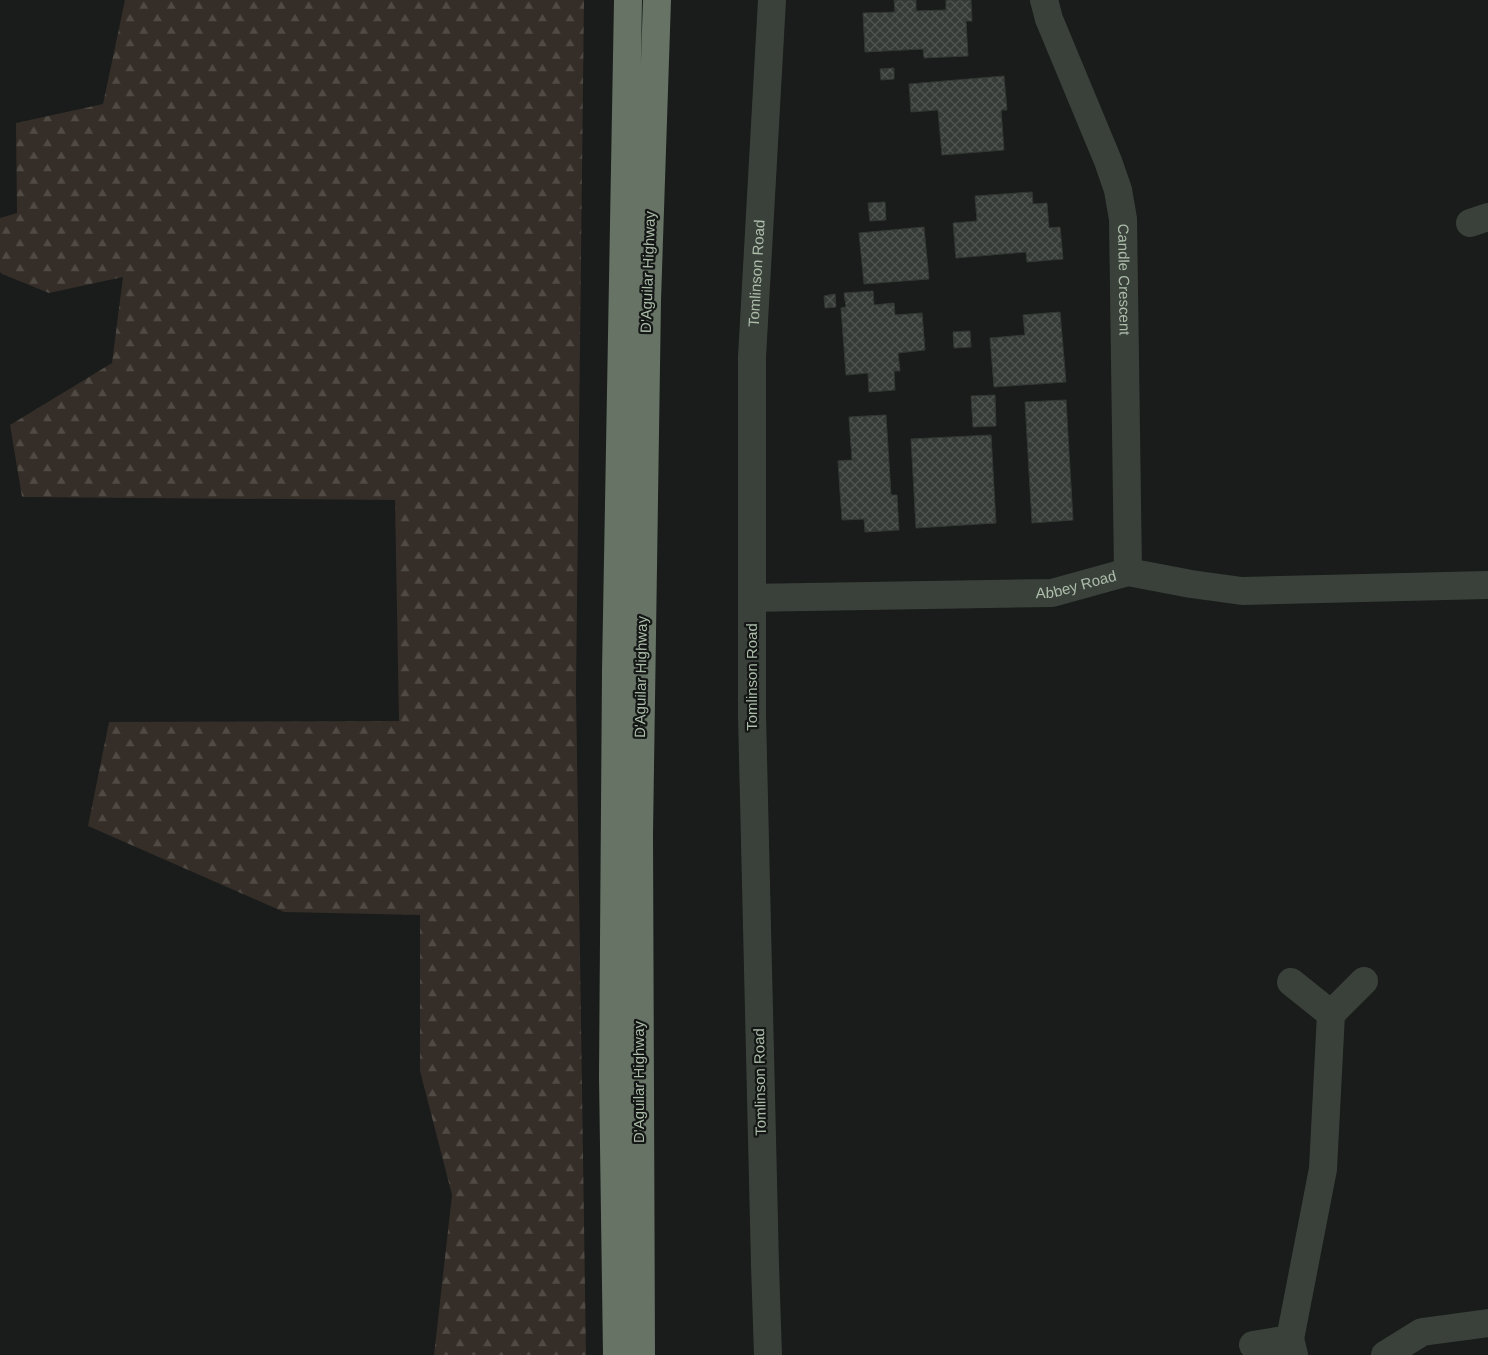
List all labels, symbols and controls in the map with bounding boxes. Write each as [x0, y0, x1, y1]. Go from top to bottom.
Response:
street label: D'Aguilar Highway [637, 210, 658, 333]
street label: Tomlinson Road [745, 219, 768, 328]
street label: Candle Crescent [1115, 223, 1134, 336]
street label: Abbey Road [1036, 567, 1118, 601]
street label: D'Aguilar Highway [631, 615, 650, 738]
street label: Tomlinson Road [743, 623, 760, 731]
street label: D'Aguilar Highway [630, 1020, 647, 1143]
street label: Tomlinson Road [750, 1028, 769, 1136]

